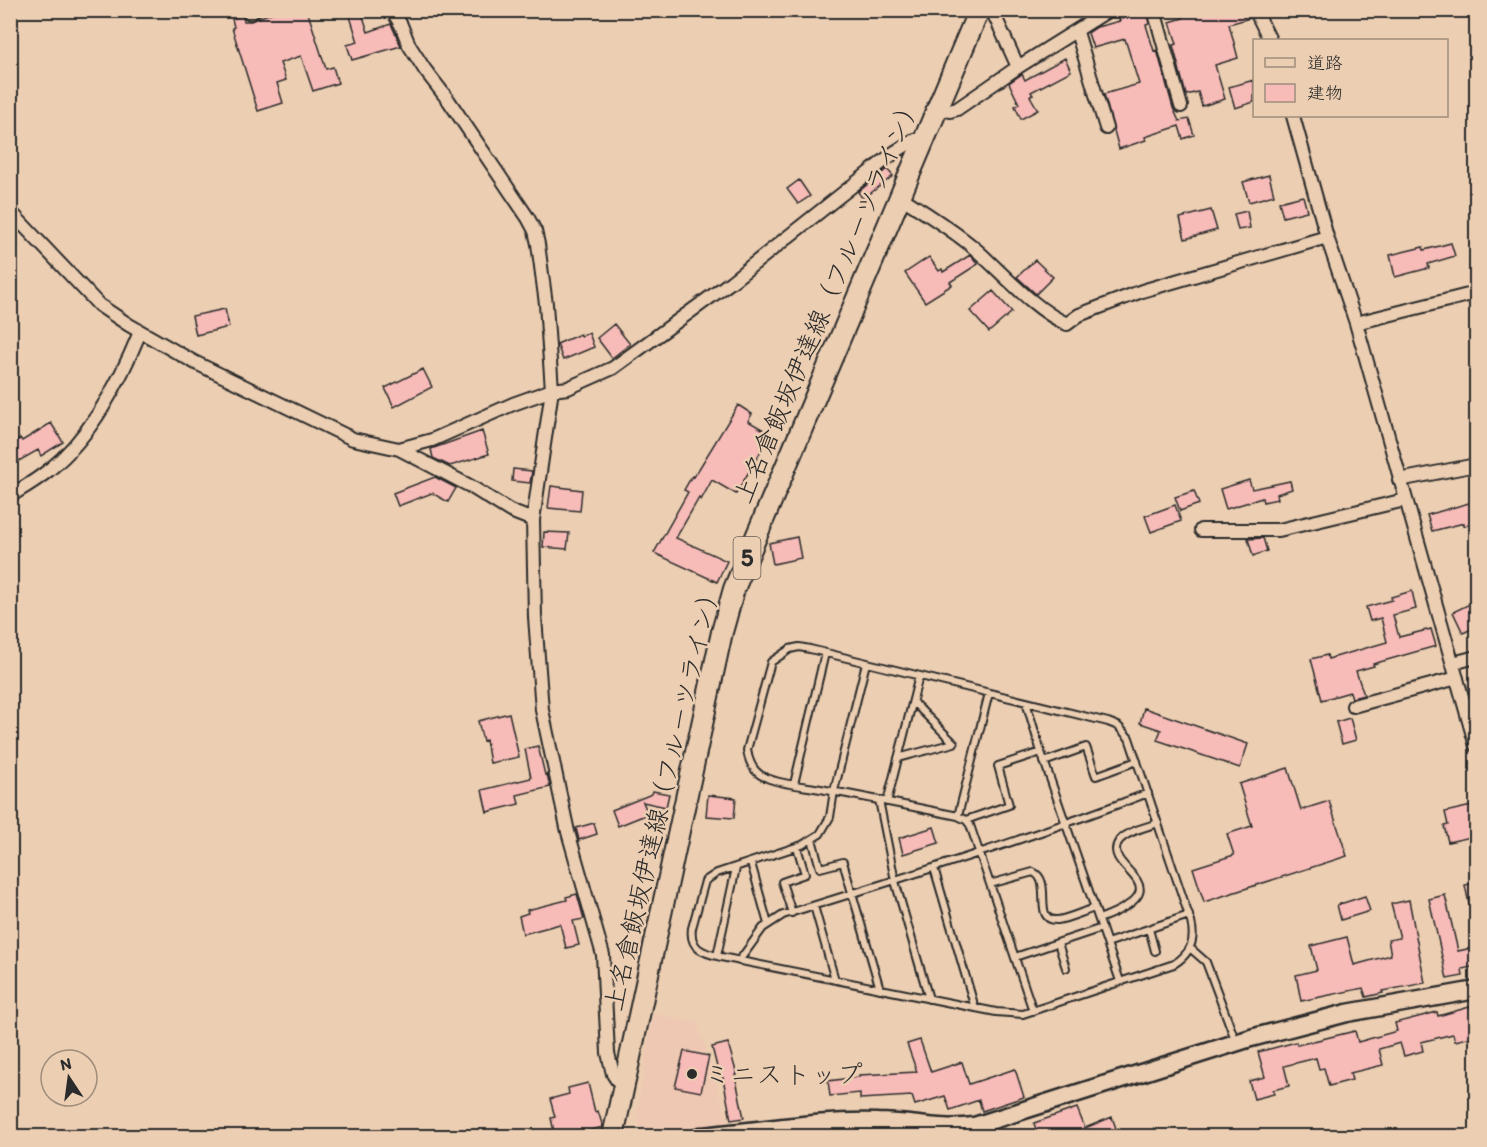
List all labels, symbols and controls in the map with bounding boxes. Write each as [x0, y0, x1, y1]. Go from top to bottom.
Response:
legend [1253, 39, 1448, 117]
text: 道路 [1307, 52, 1343, 74]
text: 建物 [1307, 82, 1343, 104]
street label: 上名倉飯坂伊達線（フルーツライン） [726, 90, 928, 508]
road number: 5 [734, 537, 760, 579]
street label: 上名倉飯坂伊達線（フルーツライン） [597, 578, 727, 1014]
north arrow [39, 1048, 99, 1108]
text: N [58, 1053, 73, 1074]
place label: ミニストップ [704, 1058, 863, 1090]
marker: ミニストップ [685, 1067, 699, 1081]

